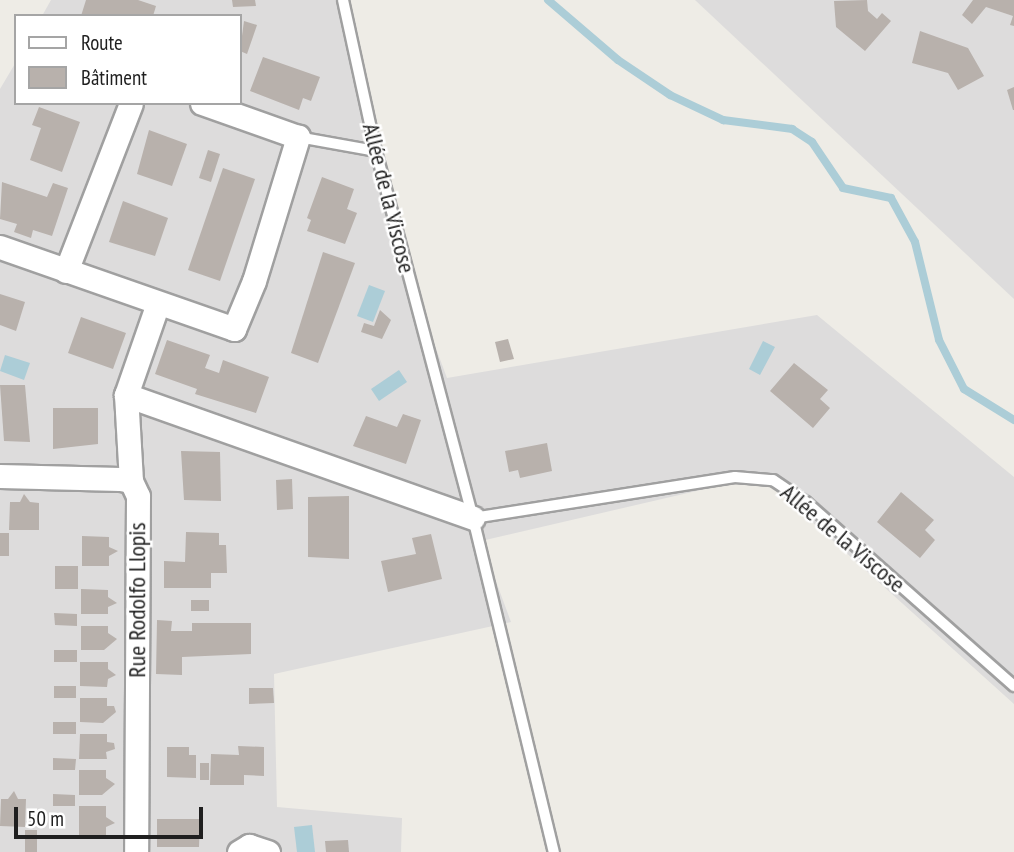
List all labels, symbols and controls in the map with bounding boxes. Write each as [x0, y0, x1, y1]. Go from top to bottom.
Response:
legend [14, 14, 242, 105]
text: Route [81, 29, 123, 56]
text: Bâtiment [81, 64, 147, 91]
street label: Allée de la Viscose [356, 120, 422, 276]
street label: Allée de la Viscose [775, 478, 911, 598]
street label: Rue Rodolfo Llopis [123, 522, 151, 678]
scale bar [18, 792, 206, 836]
text: 50 m [27, 805, 64, 832]

